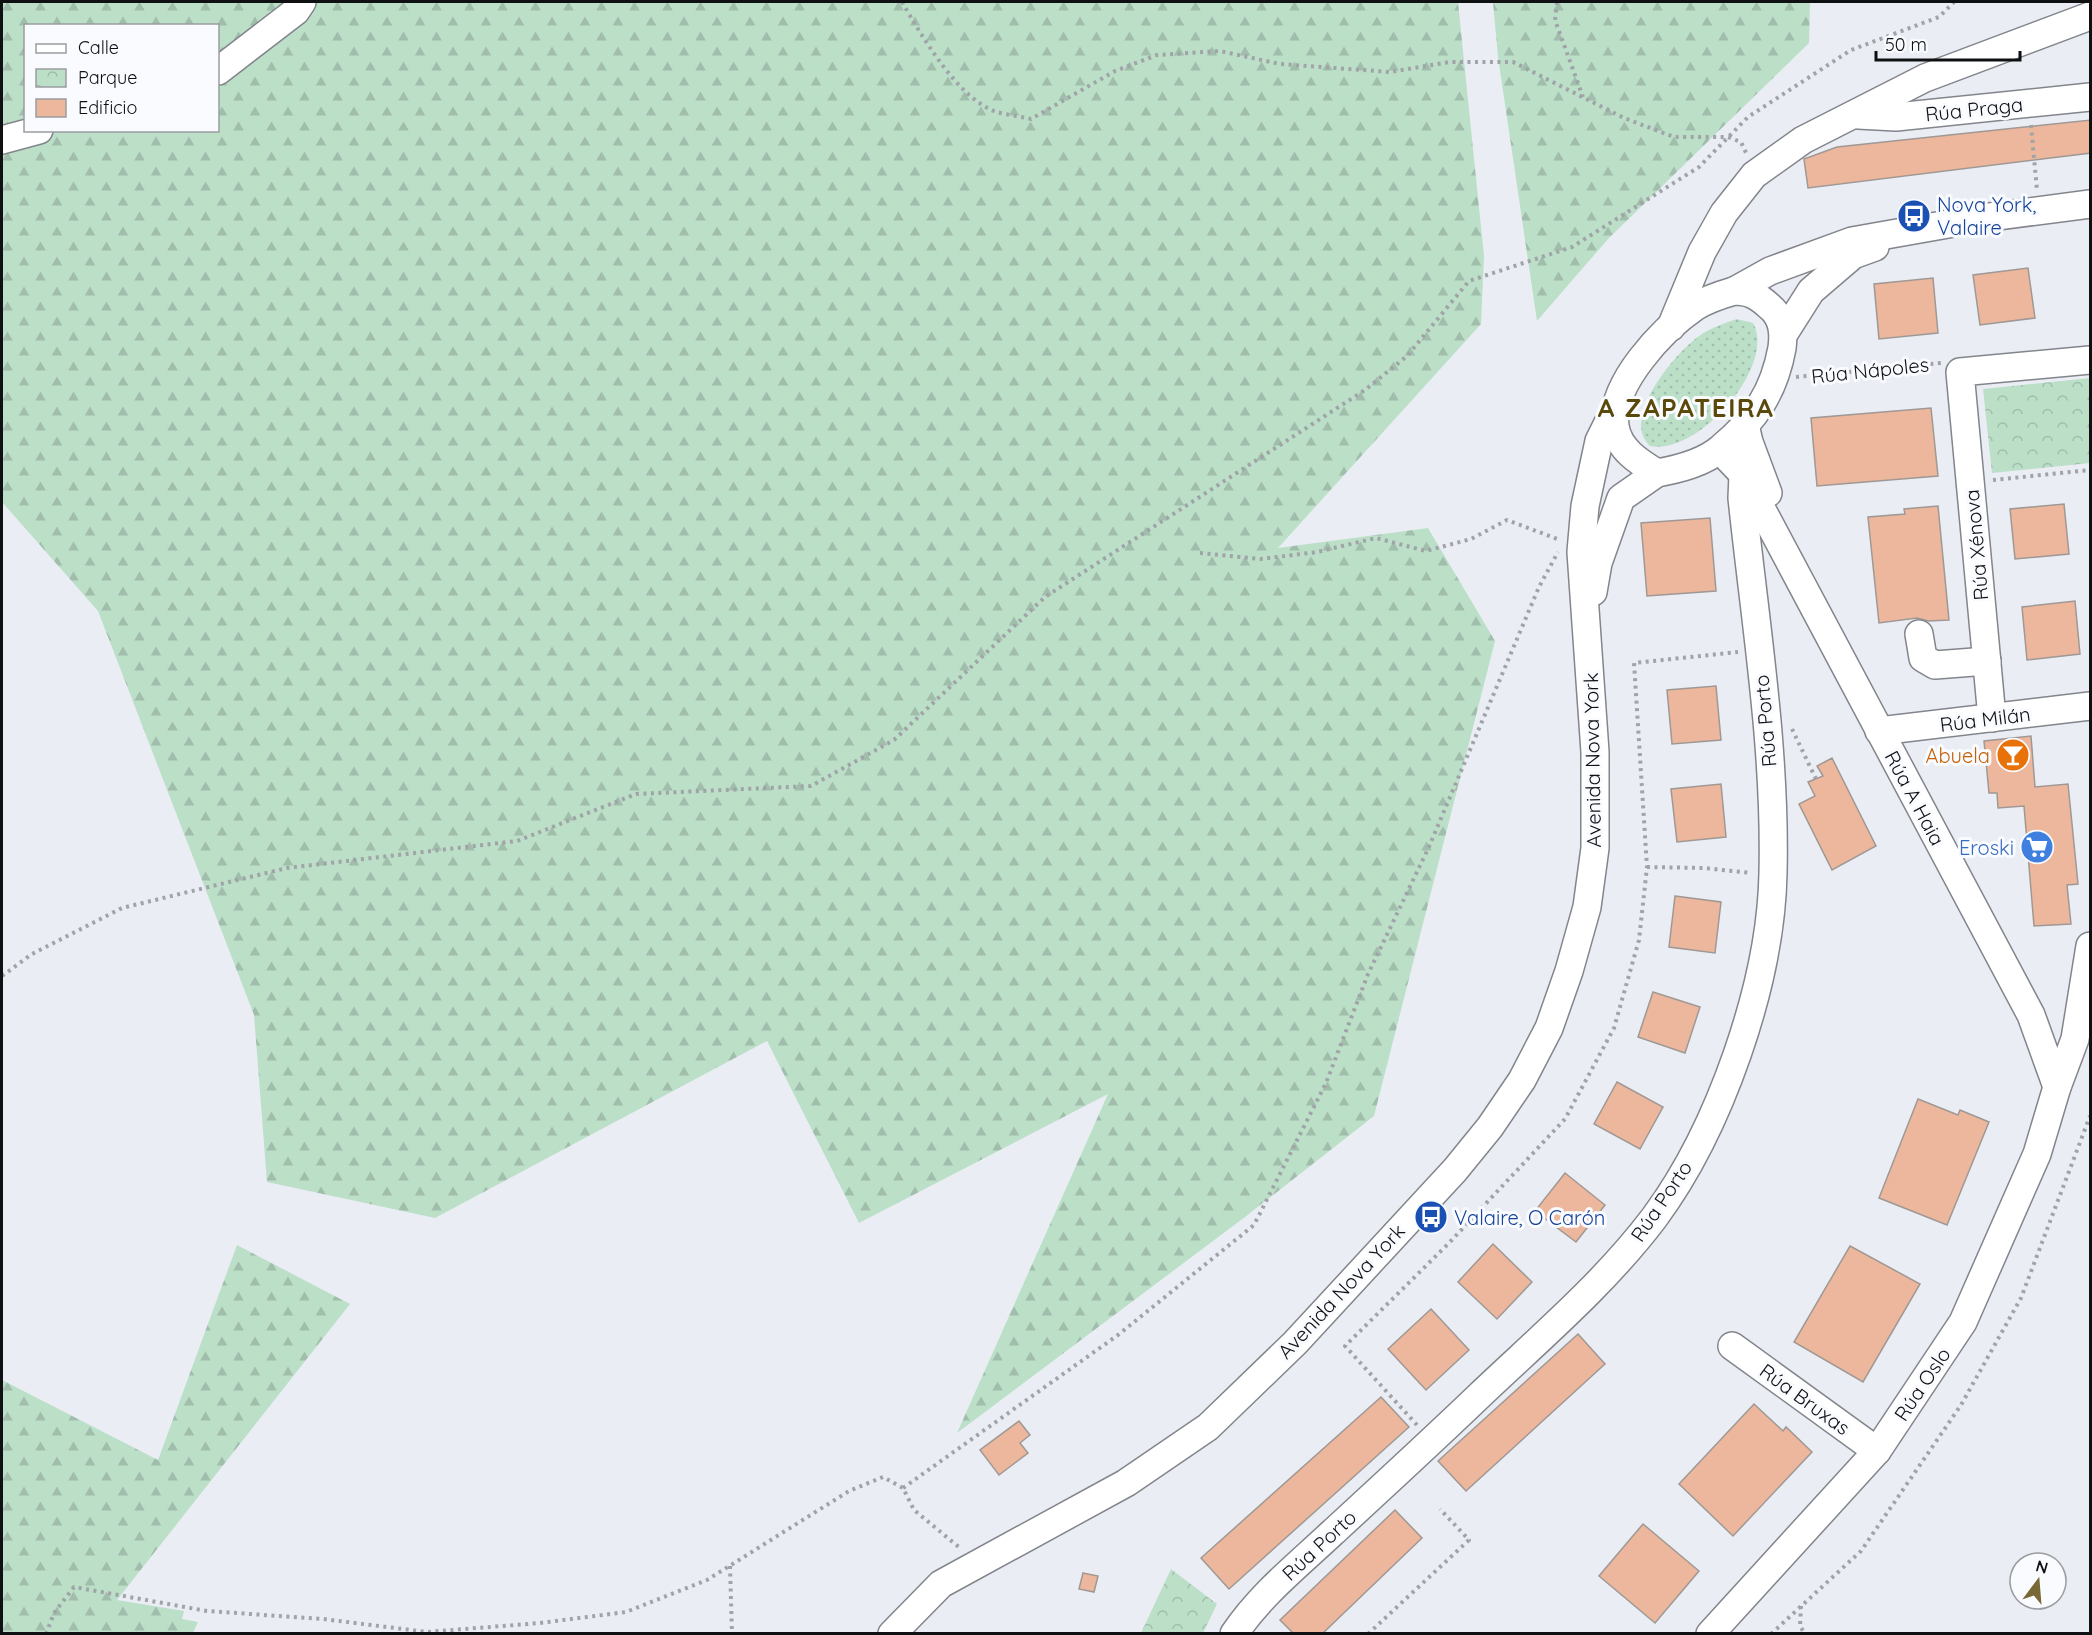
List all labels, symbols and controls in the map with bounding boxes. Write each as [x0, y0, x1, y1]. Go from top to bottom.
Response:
legend [24, 24, 219, 132]
scale bar [1876, 24, 2020, 62]
text: 50 m [1885, 33, 1927, 56]
text: Calle [78, 36, 119, 59]
text: Parque [78, 66, 137, 89]
street label: Rúa Praga [1924, 91, 2024, 127]
text: Edificio [78, 96, 137, 119]
place label: Nova York, Valaire [1937, 192, 2036, 240]
bus stop icon: Nova York, Valaire [1896, 198, 1932, 234]
street label: Rúa Nápoles [1810, 351, 1930, 389]
district label: A ZAPATEIRA [1598, 391, 1774, 424]
street label: Rúa Xénova [1959, 488, 1993, 602]
street label: Avenida Nova York [1578, 672, 1606, 848]
street label: Rúa Porto [1749, 674, 1781, 768]
street label: Rúa Milán [1938, 701, 2032, 737]
bar icon: Abuela [1995, 737, 2031, 773]
place label: Abuela [1926, 743, 1990, 768]
street label: Rúa A Haia [1880, 746, 1950, 850]
supermarket icon: Eroski [2019, 829, 2055, 865]
place label: Eroski [1959, 835, 2014, 860]
street label: Rúa Porto [1625, 1156, 1697, 1246]
bus stop icon: Valaire, O Carón [1413, 1199, 1449, 1235]
place label: Valaire, O Carón [1454, 1205, 1605, 1230]
street label: Avenida Nova York [1272, 1218, 1410, 1364]
street label: Rúa Oslo [1888, 1342, 1956, 1426]
street label: Rúa Bruxas [1755, 1358, 1855, 1440]
street label: Rúa Porto [1277, 1504, 1361, 1586]
north arrow [2008, 1551, 2068, 1611]
text: N [2034, 1555, 2051, 1578]

